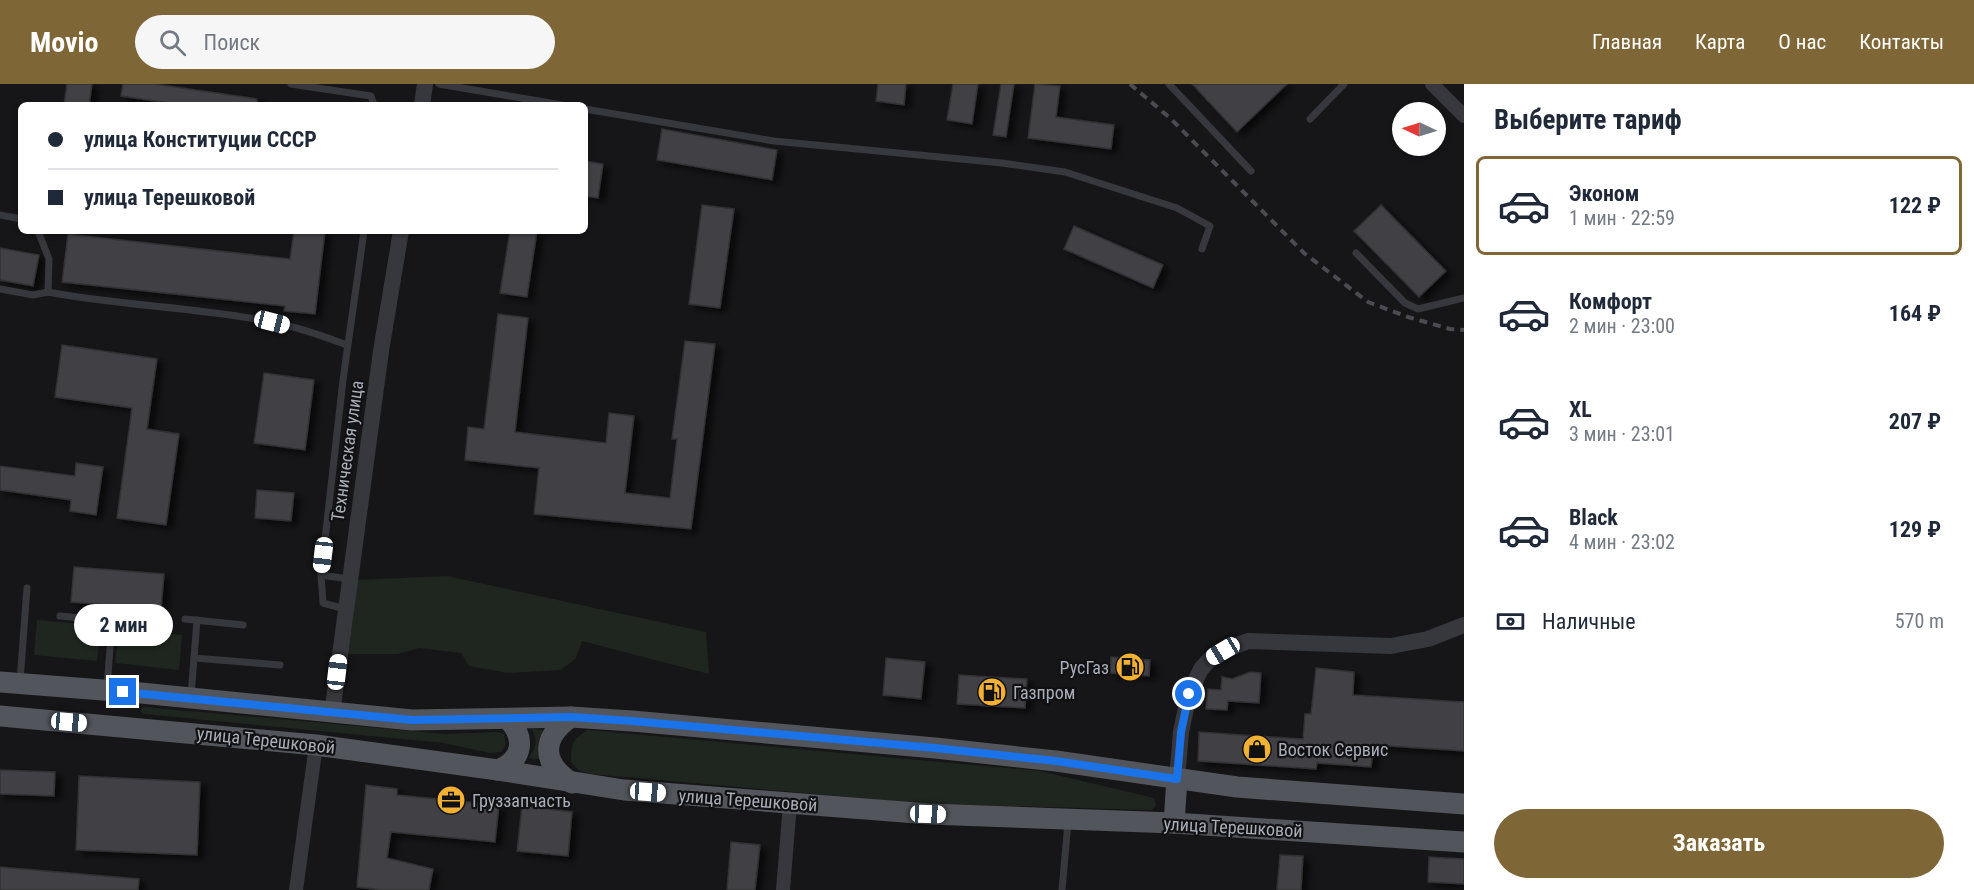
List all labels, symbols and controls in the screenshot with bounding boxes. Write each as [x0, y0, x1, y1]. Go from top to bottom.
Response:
search box [135, 15, 555, 69]
text: Movio [30, 26, 99, 59]
icon: search [156, 26, 189, 59]
text: Поиск [204, 30, 260, 55]
text: Главная [1592, 30, 1662, 54]
text: Карта [1695, 30, 1745, 54]
text: О нас [1778, 30, 1826, 54]
text: Контакты [1859, 30, 1944, 54]
north arrow [1392, 102, 1446, 156]
map controls [1392, 102, 1446, 156]
text: Выберите тариф [1494, 104, 1682, 136]
text: улица Конституции СССР [84, 127, 317, 152]
icon: car [1497, 179, 1551, 233]
text: Эконом [1569, 181, 1639, 206]
text: улица Терешковой [84, 185, 255, 210]
text: 122 ₽ [1889, 193, 1941, 218]
text: 1 мин · 22:59 [1569, 206, 1675, 230]
icon: car [1497, 287, 1551, 341]
text: Комфорт [1569, 289, 1652, 314]
text: 164 ₽ [1889, 301, 1941, 326]
car [252, 309, 292, 335]
text: 2 мин · 23:00 [1569, 314, 1675, 338]
street label: Техническая улица [327, 379, 367, 523]
icon: car [1497, 395, 1551, 449]
text: XL [1569, 397, 1592, 422]
text: 207 ₽ [1889, 409, 1941, 434]
text: 3 мин · 23:01 [1569, 422, 1675, 446]
icon: car [1497, 503, 1551, 557]
text: Black [1569, 505, 1618, 530]
text: 129 ₽ [1889, 517, 1941, 542]
text: 4 мин · 23:02 [1569, 530, 1675, 554]
car [312, 536, 334, 574]
callout: 2 мин [74, 605, 172, 647]
icon: cash [1494, 605, 1527, 638]
text: Наличные [1542, 609, 1636, 634]
text: 570 m [1895, 609, 1944, 633]
text: 2 мин [100, 613, 147, 637]
car [1203, 634, 1243, 668]
fuel station icon: РусГаз [1114, 651, 1146, 683]
car [326, 653, 348, 691]
place label: РусГаз [1060, 657, 1109, 678]
fuel station icon: Газпром [976, 676, 1008, 708]
route end [109, 678, 136, 705]
route start [1175, 680, 1202, 707]
place label: Газпром [1013, 682, 1075, 703]
car [50, 711, 88, 733]
street label: улица Терешковой [196, 722, 336, 758]
shop icon: Восток Сервис [1241, 733, 1273, 765]
place label: Восток Сервис [1278, 739, 1388, 760]
car [629, 782, 667, 802]
office icon: Груззапчасть [435, 784, 467, 816]
street label: улица Терешковой [678, 785, 818, 815]
place label: Груззапчасть [472, 790, 571, 811]
car [910, 804, 946, 824]
button: Заказать [1494, 809, 1944, 878]
street label: улица Терешковой [1163, 813, 1303, 841]

